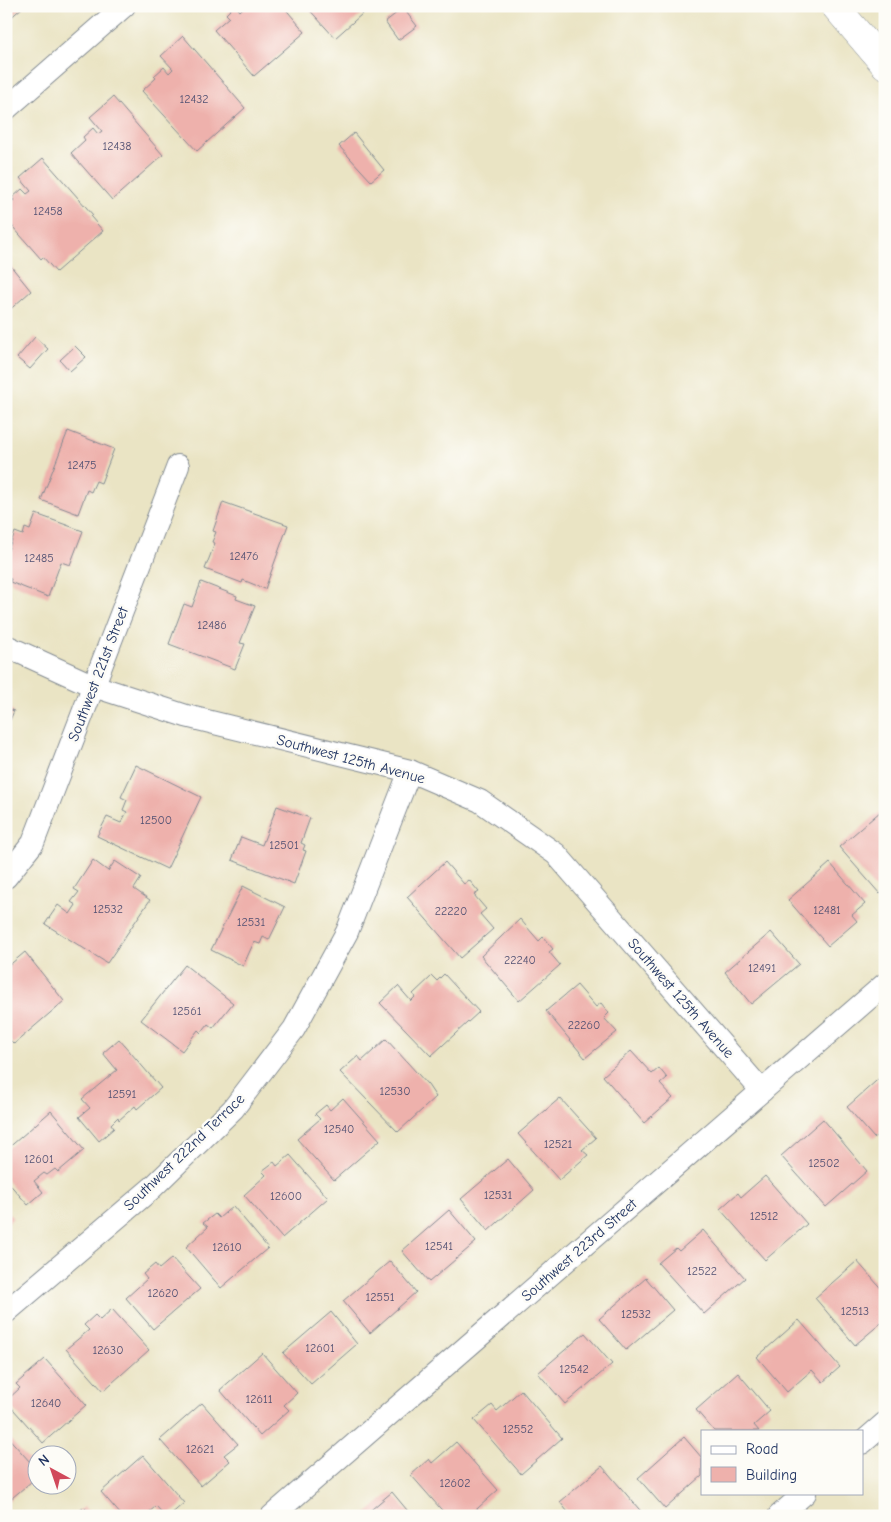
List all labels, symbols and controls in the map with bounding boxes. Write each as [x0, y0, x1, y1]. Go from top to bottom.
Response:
house number: 12432 [179, 92, 209, 106]
house number: 12438 [102, 139, 132, 153]
house number: 12458 [33, 204, 63, 218]
house number: 12475 [68, 458, 96, 472]
house number: 12476 [230, 549, 258, 563]
house number: 12485 [24, 551, 54, 565]
street label: Southwest 221st Street [64, 604, 132, 744]
house number: 12486 [197, 618, 227, 632]
street label: Southwest 125th Avenue [275, 731, 428, 788]
house number: 12500 [140, 813, 172, 827]
house number: 12501 [269, 838, 299, 852]
house number: 12532 [93, 902, 123, 916]
house number: 12481 [813, 903, 841, 917]
house number: 22220 [435, 904, 467, 918]
house number: 12531 [237, 915, 265, 929]
street label: Southwest 125th Avenue [624, 934, 738, 1062]
house number: 22240 [504, 953, 536, 967]
house number: 12491 [748, 961, 776, 975]
house number: 12561 [173, 1004, 202, 1018]
house number: 22260 [568, 1018, 600, 1032]
house number: 12530 [380, 1084, 410, 1098]
house number: 12591 [108, 1087, 137, 1101]
street label: Southwest 222nd Terrace [120, 1089, 249, 1214]
house number: 12540 [324, 1122, 354, 1136]
house number: 12521 [544, 1137, 573, 1151]
house number: 12601 [24, 1152, 54, 1166]
house number: 12502 [808, 1156, 840, 1170]
house number: 12531 [484, 1188, 512, 1202]
house number: 12600 [270, 1189, 302, 1203]
street label: Southwest 223rd Street [518, 1194, 641, 1305]
house number: 12512 [750, 1209, 778, 1223]
house number: 12541 [425, 1239, 453, 1253]
house number: 12610 [212, 1240, 242, 1254]
house number: 12522 [687, 1264, 717, 1278]
house number: 12620 [147, 1286, 179, 1300]
house number: 12551 [366, 1290, 395, 1304]
house number: 12513 [841, 1304, 869, 1318]
house number: 12532 [621, 1307, 651, 1321]
house number: 12601 [305, 1341, 335, 1355]
house number: 12630 [93, 1343, 123, 1357]
house number: 12542 [559, 1362, 589, 1376]
house number: 12611 [245, 1392, 273, 1406]
house number: 12640 [31, 1396, 61, 1410]
house number: 12552 [503, 1422, 533, 1436]
legend [701, 1430, 864, 1494]
text: Road [746, 1440, 778, 1458]
house number: 12621 [186, 1442, 215, 1456]
north arrow [28, 1444, 78, 1494]
text: N [35, 1451, 53, 1470]
text: Building [746, 1466, 797, 1484]
house number: 12602 [439, 1476, 471, 1490]

